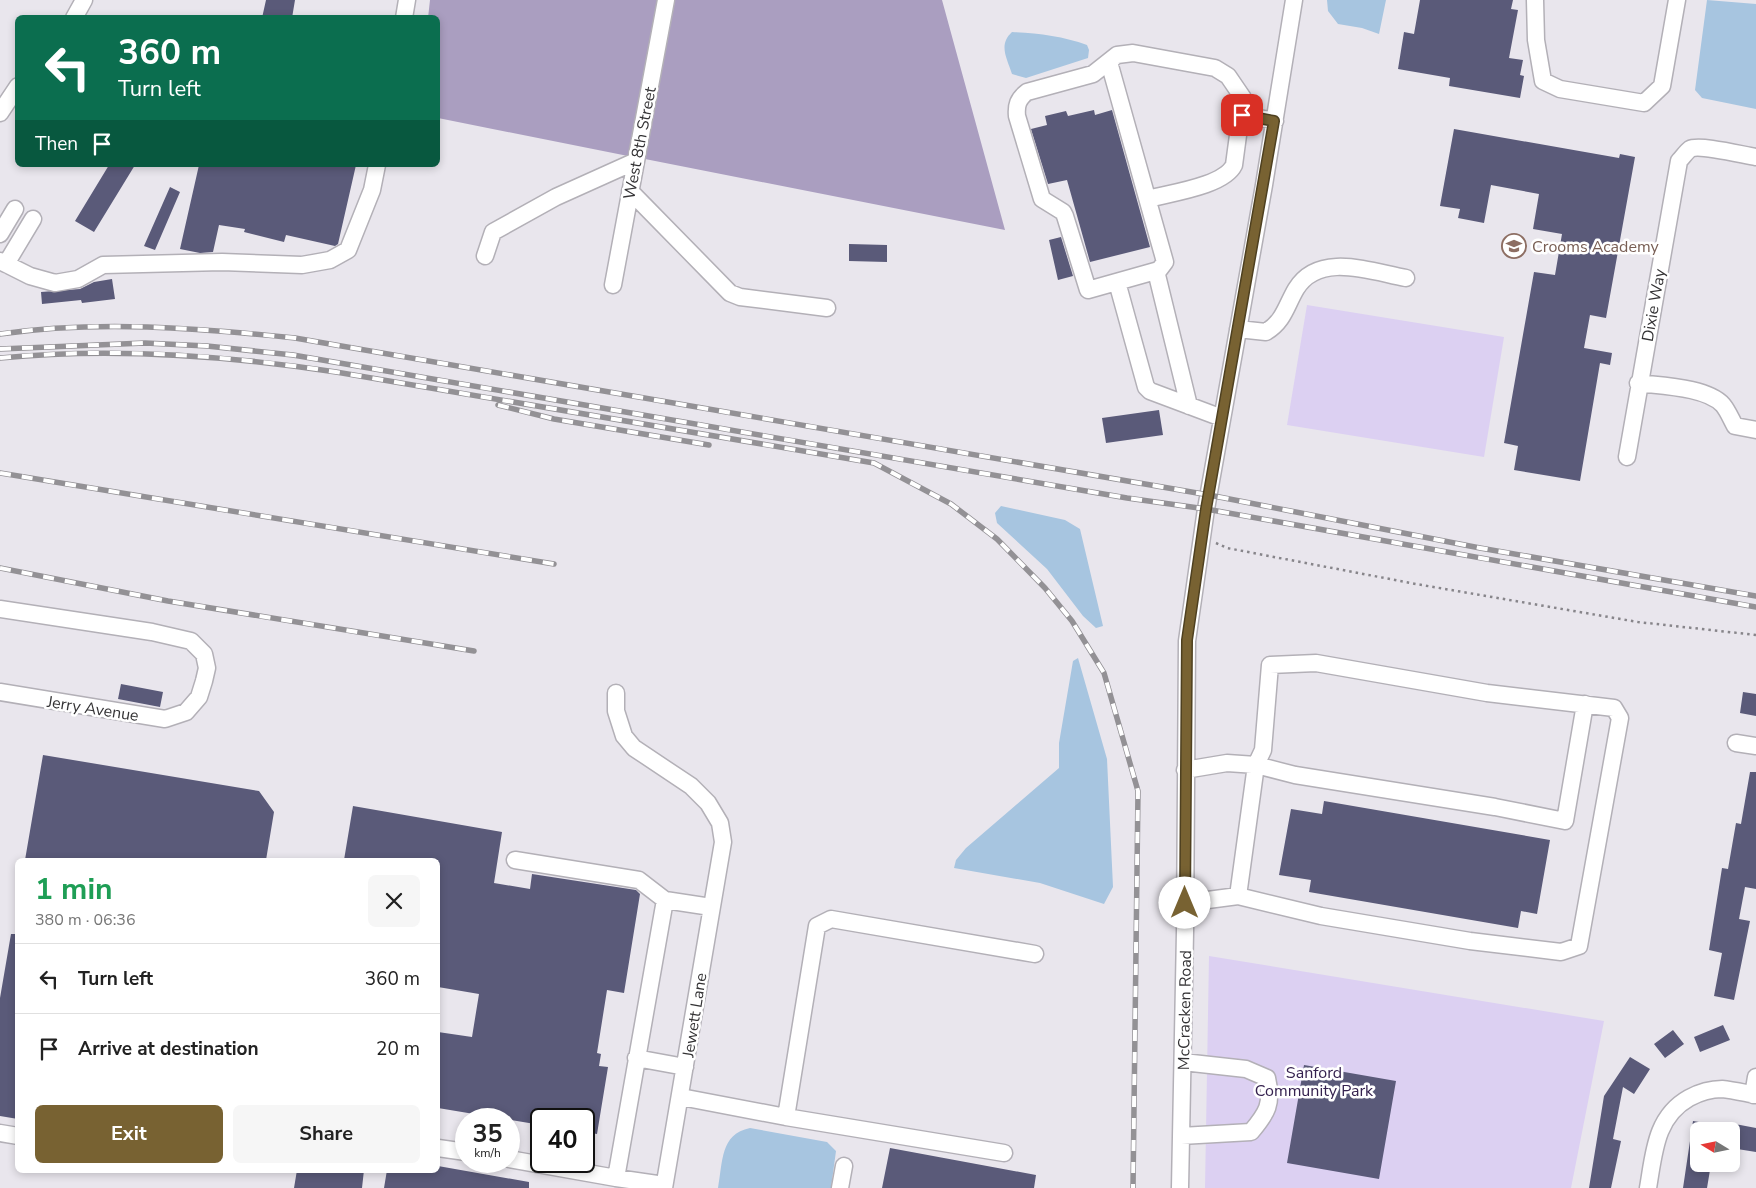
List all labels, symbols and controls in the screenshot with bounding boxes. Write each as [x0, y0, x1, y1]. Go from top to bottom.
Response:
text: 360 m [118, 29, 221, 76]
icon: left [35, 35, 100, 100]
text: Turn left [118, 74, 201, 104]
street label: West 8th Street [618, 84, 662, 202]
pin [1221, 94, 1263, 136]
icon: arrive [1228, 101, 1256, 129]
icon: arrive [88, 130, 116, 158]
text: Then [35, 131, 78, 157]
school or university icon: Crooms Academy [1501, 233, 1527, 259]
place label: Crooms Academy [1532, 236, 1660, 258]
street label: Dixie Way [1637, 266, 1671, 343]
street label: Jerry Avenue [44, 691, 140, 727]
text: 1 min [35, 869, 113, 910]
button: close [368, 875, 420, 927]
position arrow [1158, 876, 1210, 928]
text: 380 m · 06:36 [35, 909, 136, 931]
street label: McCracken Road [1173, 950, 1197, 1070]
icon: left [35, 965, 63, 993]
text: Turn left [78, 966, 153, 992]
text: 360 m [365, 966, 420, 992]
street label: Jewett Lane [677, 971, 713, 1060]
icon: arrive [35, 1035, 63, 1063]
text: Arrive at destination [78, 1036, 259, 1062]
text: 20 m [376, 1036, 420, 1062]
park label: Sanford Community Park [1255, 1062, 1374, 1102]
button: Exit [35, 1105, 223, 1163]
button: Share [233, 1105, 420, 1163]
speed limit sign: 40 [530, 1108, 595, 1173]
text: 35 [472, 1117, 503, 1151]
north arrow [1690, 1122, 1740, 1172]
map controls [1690, 1122, 1740, 1172]
text: km/h [474, 1145, 501, 1161]

